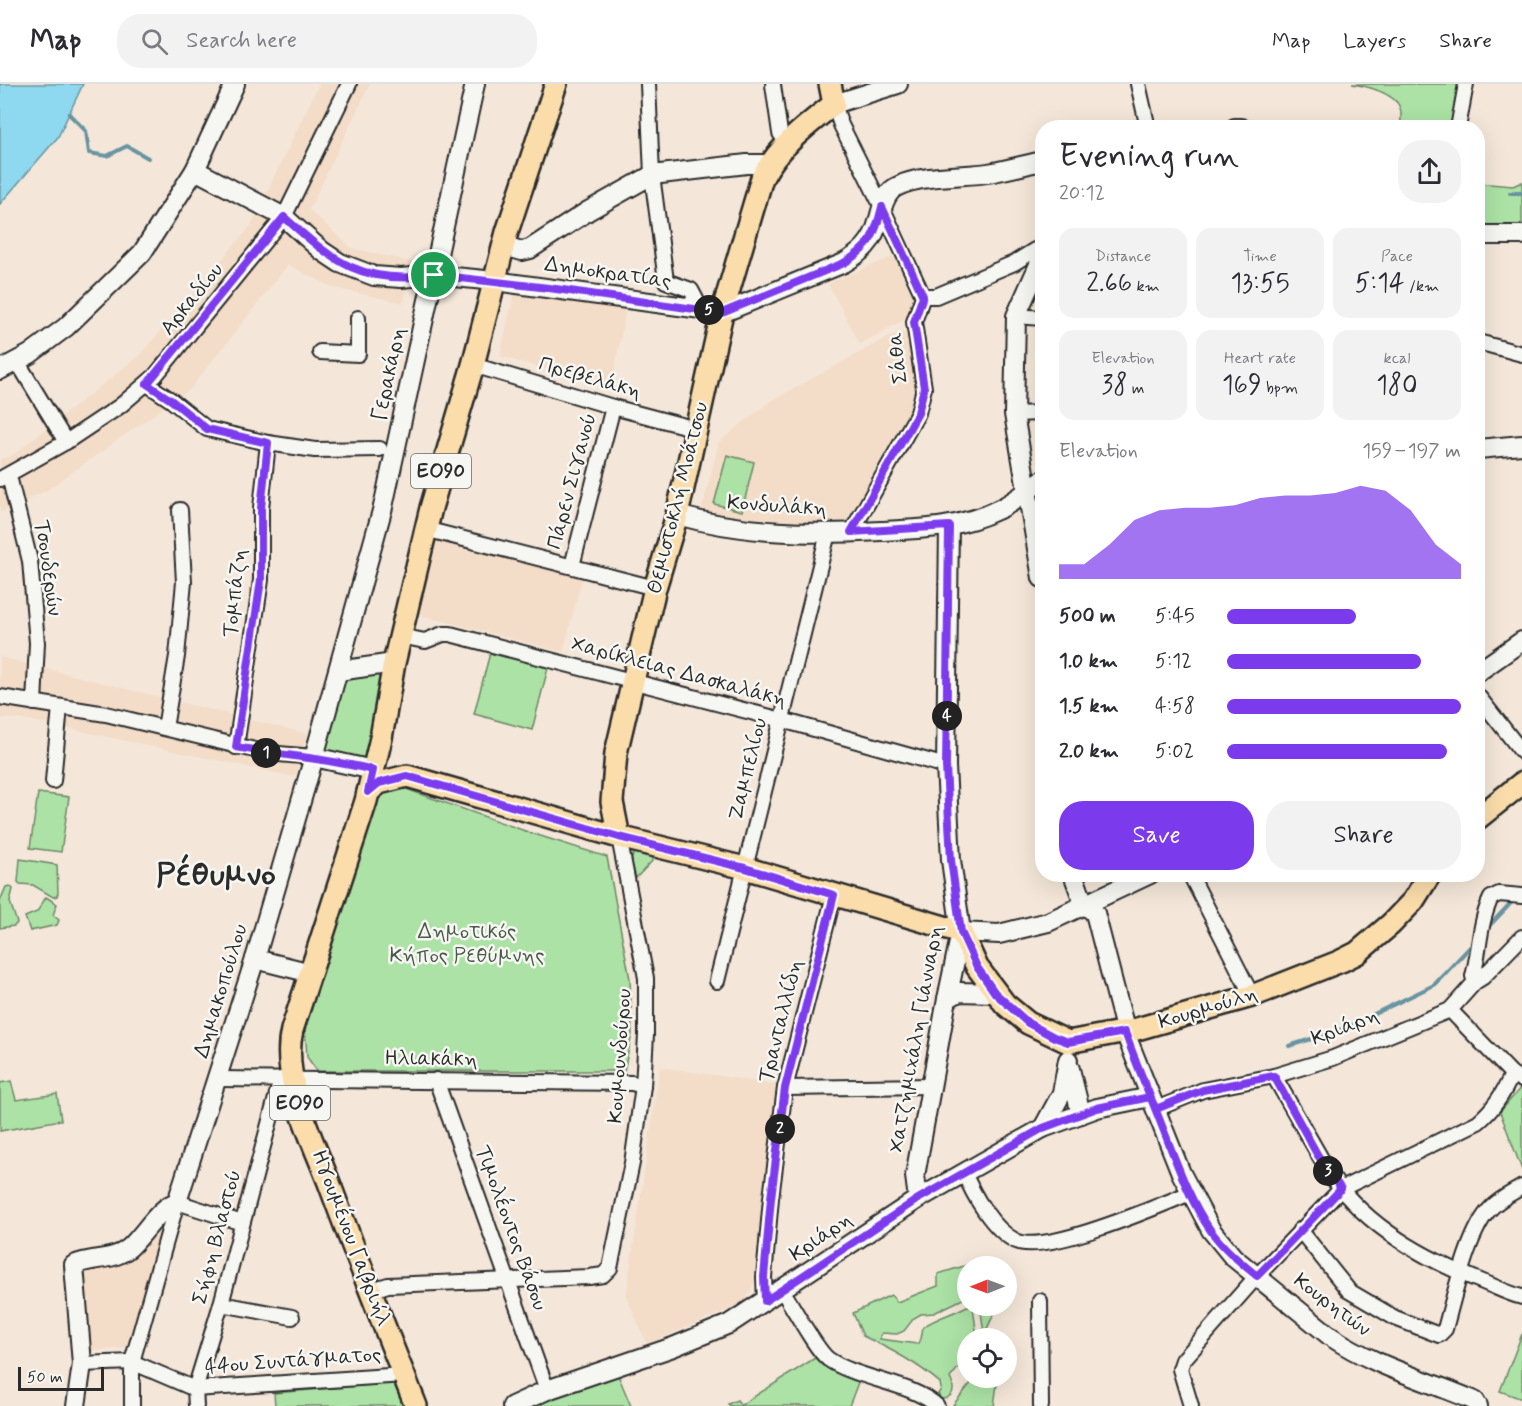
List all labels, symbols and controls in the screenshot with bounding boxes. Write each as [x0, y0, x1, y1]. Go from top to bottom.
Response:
search box [117, 14, 537, 68]
text: Map [30, 23, 81, 60]
icon: search [138, 25, 171, 58]
text: Search here [186, 27, 297, 55]
text: Map [1272, 27, 1310, 55]
text: Layers [1343, 27, 1406, 55]
text: Share [1439, 27, 1492, 55]
text: Evening run [1059, 135, 1239, 179]
button: share [1398, 140, 1461, 203]
text: 20:12 [1059, 180, 1105, 207]
text: Distance [1095, 246, 1151, 267]
text: Time [1243, 246, 1277, 267]
text: Pace [1381, 246, 1413, 267]
pin [408, 249, 459, 300]
street label: Δημοκρατίας [543, 250, 673, 296]
street label: Αρκαδίου [154, 257, 230, 341]
icon: arrive [417, 258, 450, 291]
text: 2.66 [1086, 267, 1132, 301]
text: 13:55 [1230, 267, 1290, 301]
text: 5:14 [1355, 267, 1405, 301]
text: km [1132, 276, 1160, 297]
text: /km [1405, 276, 1439, 297]
pin: 5 [694, 295, 724, 325]
text: 5 [704, 299, 714, 320]
street label: Γερακάρη [365, 325, 413, 423]
street label: Σάθα [881, 331, 915, 385]
text: Elevation [1092, 348, 1155, 369]
text: Heart rate [1224, 348, 1296, 369]
text: kcal [1384, 348, 1410, 369]
street label: Πρεβελάκη [536, 350, 644, 406]
text: 38 [1101, 369, 1127, 403]
text: 169 [1222, 369, 1262, 403]
text: 180 [1376, 369, 1418, 403]
text: m [1127, 378, 1145, 399]
text: bpm [1262, 378, 1298, 399]
street label: Θεμιστοκλή Μοάτσου [641, 399, 715, 597]
street label: Πάρεν Σιγανού [540, 410, 604, 552]
text: Elevation [1059, 438, 1138, 465]
text: 159–197 m [1362, 438, 1461, 465]
road number: ΕΟ90 [411, 454, 471, 488]
street label: Κονδυλάκη [726, 489, 828, 523]
street label: Τσουδερών [27, 518, 69, 618]
street label: Τομπάζη [216, 548, 254, 638]
text: 500 m [1059, 603, 1116, 630]
text: 5:45 [1155, 603, 1195, 630]
street label: Χαρίκλειας Δασκαλάκη [568, 630, 790, 714]
text: 1.0 km [1059, 648, 1118, 675]
text: 5:12 [1155, 648, 1192, 675]
text: 1.5 km [1059, 693, 1119, 720]
text: 4:58 [1155, 693, 1195, 720]
pin: 4 [932, 701, 962, 731]
text: 4 [942, 705, 952, 726]
street label: Ζαμπελίου [722, 715, 774, 823]
pin: 1 [251, 738, 281, 768]
text: 2.0 km [1059, 738, 1119, 765]
text: 5:02 [1155, 738, 1194, 765]
text: 1 [262, 742, 270, 763]
button: Save [1059, 801, 1254, 870]
button: Share [1266, 801, 1461, 870]
district label: Ρέθυμνο [156, 853, 276, 898]
park label: Δημοτικός Κήπος Ρεθύμνης [390, 918, 544, 970]
street label: Δημακοπούλου [187, 921, 255, 1061]
street label: Χατζημιχάλη Γιάνναρη [882, 923, 950, 1155]
street label: Τρανταλλίδη [752, 957, 810, 1085]
street label: Κουρμούλη [1155, 980, 1261, 1036]
street label: Κουμουνδούρου [601, 988, 639, 1124]
street label: Κριάρη [1307, 1001, 1383, 1053]
street label: Ηλιακάκη [384, 1044, 478, 1074]
road number: ΕΟ90 [270, 1086, 330, 1120]
pin: 2 [765, 1114, 795, 1144]
text: 2 [776, 1118, 784, 1139]
street label: Τιμολέοντος Βάσου [468, 1141, 555, 1314]
street label: Ηγουμένου Γαβριήλ [305, 1146, 399, 1330]
pin: 3 [1313, 1156, 1343, 1186]
text: 3 [1324, 1160, 1332, 1181]
street label: Σήφη Βλαστού [186, 1167, 248, 1307]
street label: Κριάρη [784, 1206, 858, 1268]
north arrow [957, 1256, 1017, 1316]
map controls [957, 1256, 1017, 1388]
street label: Κουρητών [1288, 1267, 1376, 1343]
button: locate [957, 1328, 1017, 1388]
street label: 44ου Συντάγματος [204, 1341, 382, 1381]
scale bar [18, 1364, 104, 1392]
text: 50 m [27, 1367, 63, 1388]

